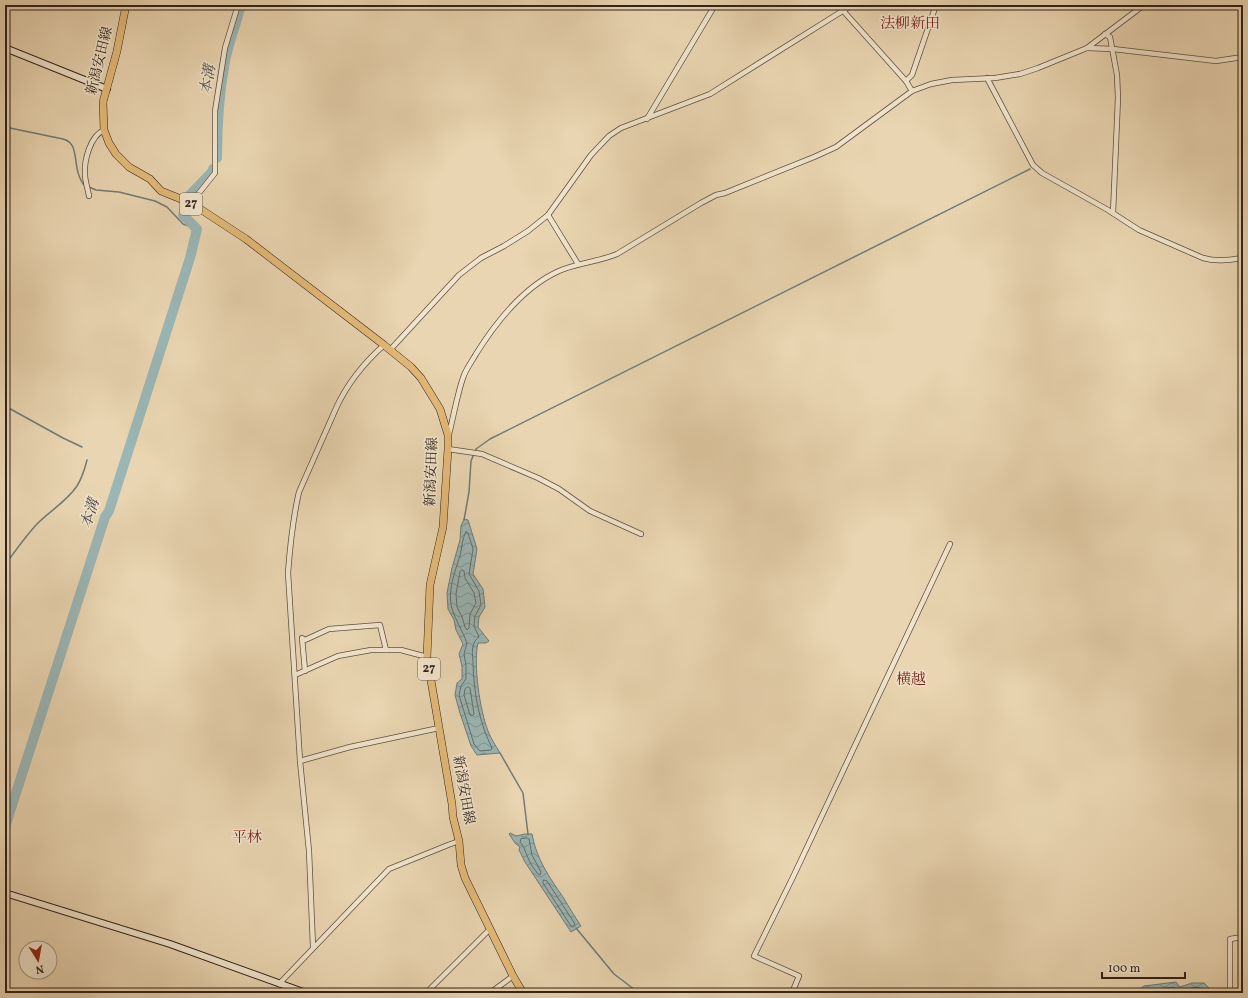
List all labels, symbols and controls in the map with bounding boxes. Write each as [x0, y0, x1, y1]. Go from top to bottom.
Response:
district label: 法柳新田 [880, 14, 940, 35]
street label: 新潟安田線 [82, 25, 118, 97]
water label: 本溝 [196, 62, 222, 96]
road number: 27 [180, 193, 202, 215]
street label: 新潟安田線 [421, 437, 443, 507]
water label: 本溝 [76, 495, 106, 532]
road number: 27 [418, 658, 440, 680]
district label: 横越 [896, 670, 926, 691]
street label: 新潟安田線 [448, 754, 478, 826]
district label: 平林 [232, 828, 262, 849]
north arrow [18, 940, 58, 980]
scale bar [1102, 954, 1185, 980]
text: N [34, 960, 45, 976]
text: 100 m [1108, 961, 1141, 977]

